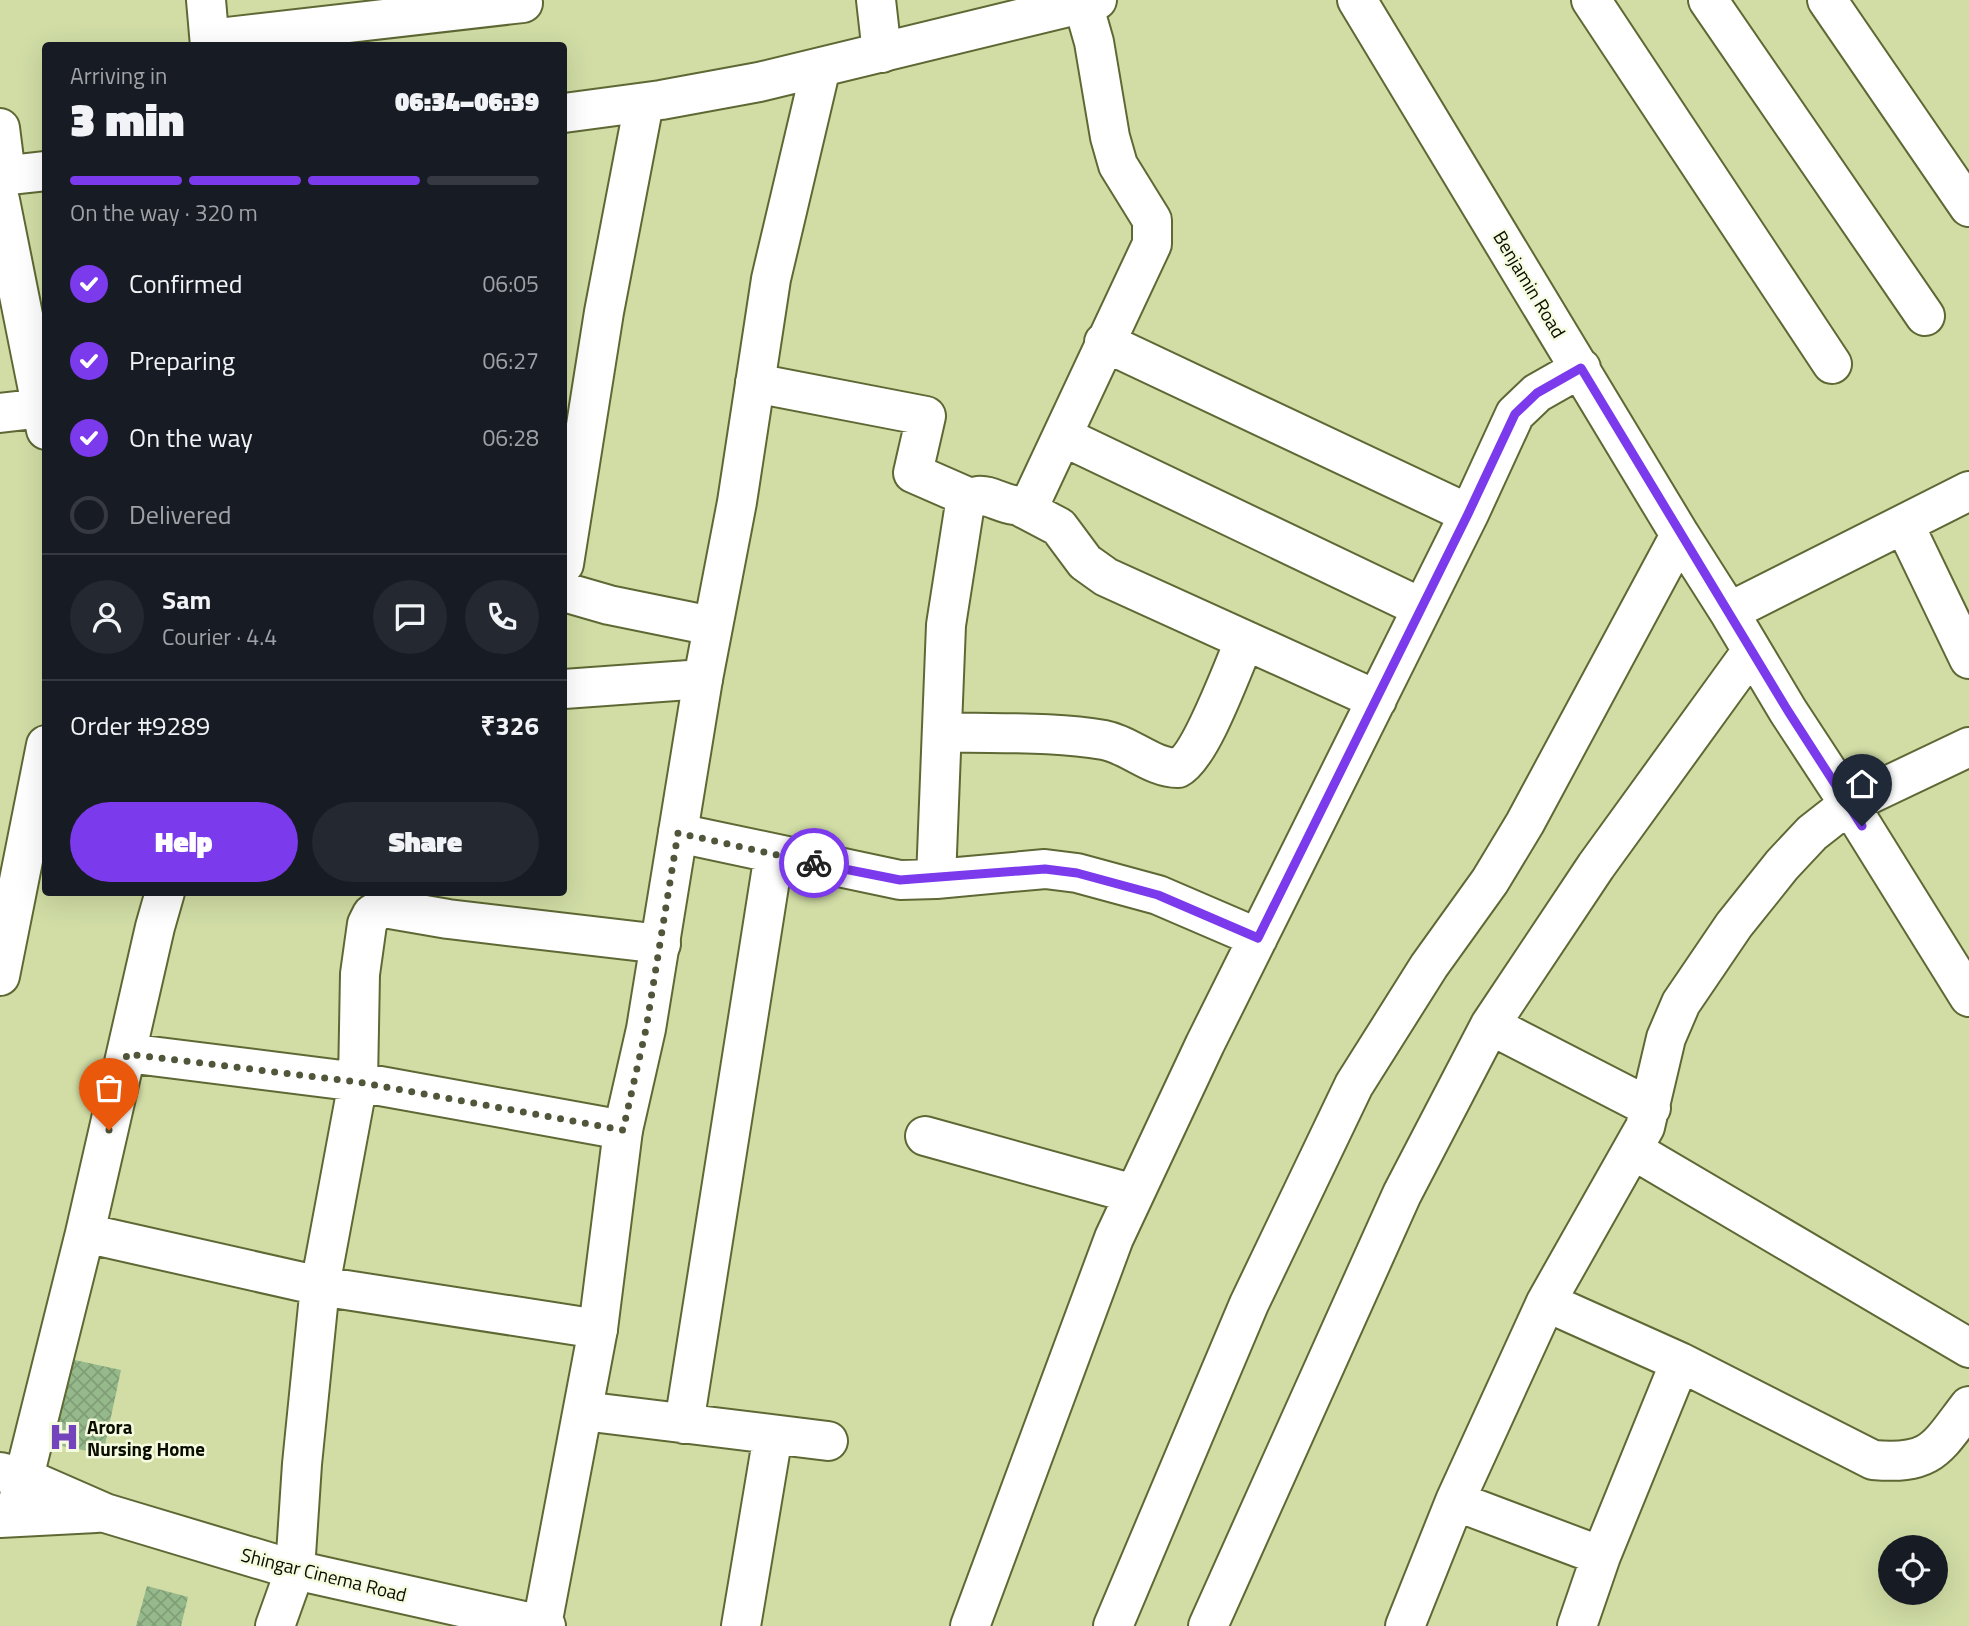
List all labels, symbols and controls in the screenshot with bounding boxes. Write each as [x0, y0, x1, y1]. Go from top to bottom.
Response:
text: Arriving in [70, 58, 167, 93]
text: 06:34–06:39 [395, 82, 539, 121]
text: 3 min [70, 84, 184, 154]
text: On the way · 320 m [70, 195, 258, 230]
street label: Benjamin Road [1486, 225, 1574, 343]
text: Confirmed [129, 264, 243, 303]
icon: check [70, 265, 108, 303]
text: 06:05 [482, 266, 539, 301]
text: Preparing [129, 341, 235, 380]
icon: check [70, 342, 108, 380]
text: 06:27 [482, 343, 539, 378]
text: On the way [129, 418, 253, 457]
icon: check [70, 419, 108, 457]
text: 06:28 [482, 420, 539, 455]
text: Delivered [129, 495, 232, 534]
button: person [70, 580, 144, 654]
text: Sam [162, 580, 211, 619]
button: chat [373, 580, 447, 654]
button: phone [465, 580, 539, 654]
text: Courier · 4.4 [162, 619, 277, 654]
text: Order #9289 [70, 706, 210, 745]
text: ₹326 [480, 706, 539, 745]
pin [1832, 754, 1892, 826]
icon: home [1843, 765, 1881, 803]
button: Help [70, 802, 298, 882]
button: Share [312, 802, 539, 882]
courier [779, 828, 849, 898]
icon: bike [795, 844, 833, 882]
pin [79, 1058, 139, 1130]
icon: bag [90, 1069, 128, 1107]
place label: Arora Nursing Home [87, 1412, 205, 1463]
hospital icon: Arora Nursing Home [47, 1420, 81, 1454]
map controls [1878, 1535, 1948, 1605]
button: locate [1878, 1535, 1948, 1605]
street label: Shingar Cinema Road [238, 1539, 410, 1609]

